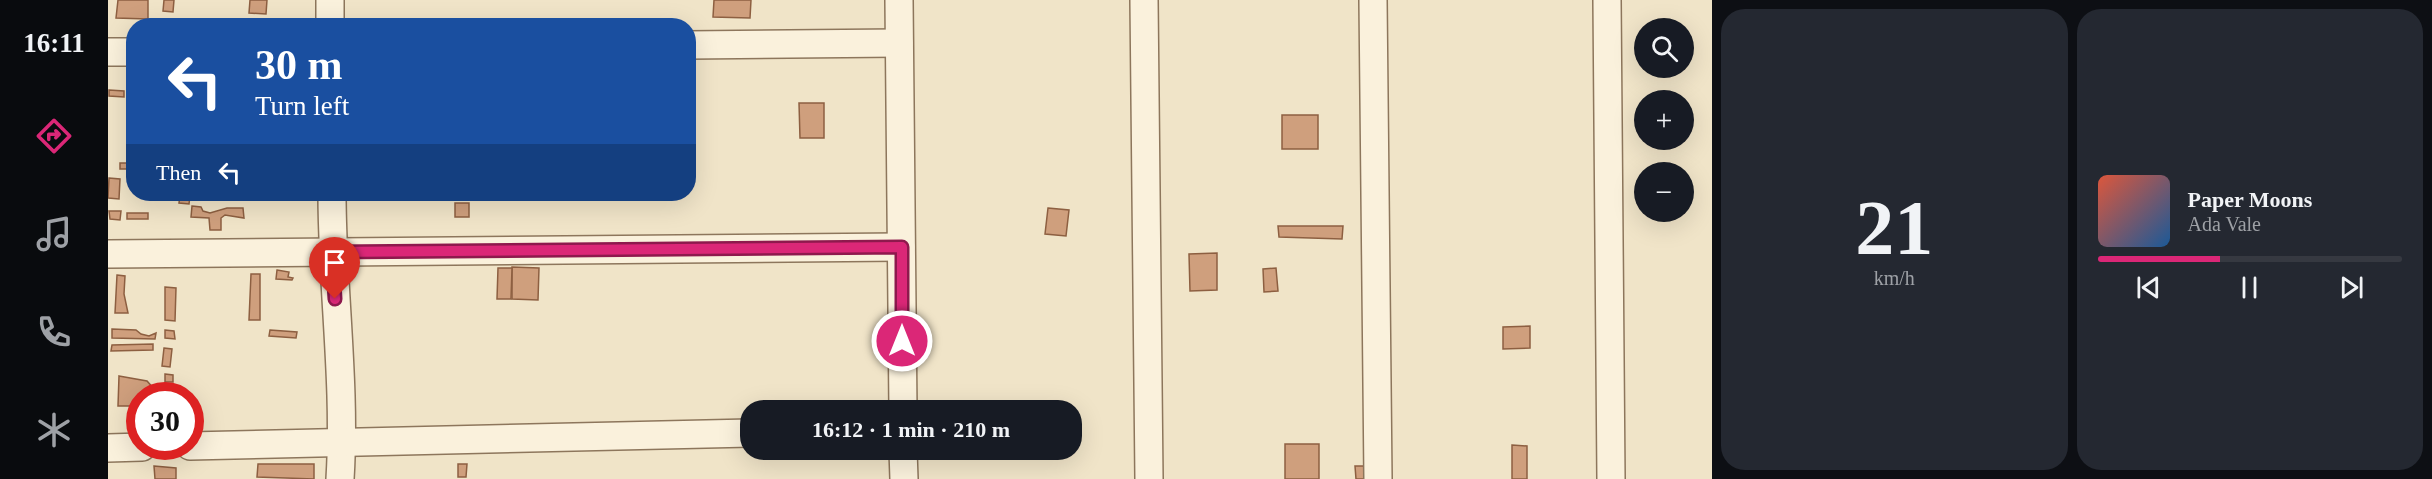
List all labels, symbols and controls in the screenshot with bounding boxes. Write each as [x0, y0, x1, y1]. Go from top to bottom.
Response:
map controls [1634, 18, 1694, 222]
button: search [1634, 18, 1694, 78]
text: 16:11 [23, 28, 85, 58]
icon: left [156, 42, 234, 120]
text: 30 m [255, 42, 343, 88]
button: + [1634, 90, 1694, 150]
text: Turn left [255, 91, 349, 121]
icon: directions [33, 115, 75, 157]
icon: left [213, 156, 246, 189]
text: Then [156, 160, 201, 185]
button: − [1634, 162, 1694, 222]
text: 21 [1855, 184, 1933, 271]
text: Paper Moons [2188, 187, 2312, 212]
icon: music [33, 213, 75, 255]
text: Ada Vale [2188, 213, 2261, 235]
pin [309, 237, 360, 299]
icon: arrive [318, 246, 351, 279]
text: km/h [1874, 267, 1915, 289]
icon: previous [2132, 271, 2165, 304]
icon: pause [2233, 271, 2266, 304]
icon: next [2335, 271, 2368, 304]
position arrow [870, 309, 934, 373]
icon: phone [33, 311, 75, 353]
speed limit sign: 30 [126, 382, 204, 460]
icon: climate [33, 409, 75, 451]
text: 16:12 · 1 min · 210 m [812, 417, 1010, 442]

